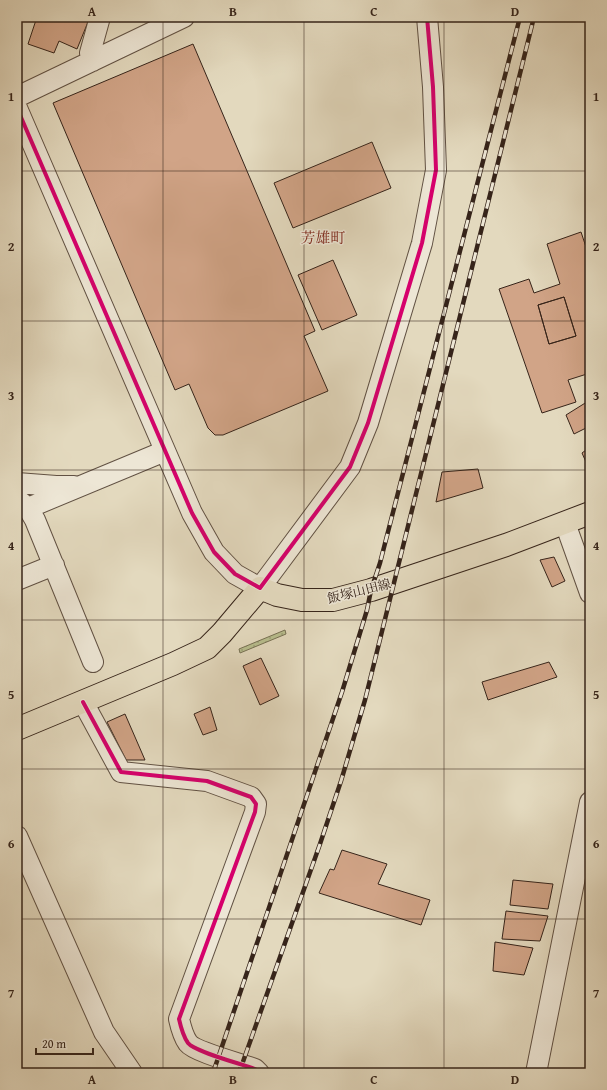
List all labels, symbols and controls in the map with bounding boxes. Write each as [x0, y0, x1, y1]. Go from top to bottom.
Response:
text: A [88, 2, 97, 21]
text: B [229, 2, 237, 21]
text: C [370, 2, 378, 21]
text: D [511, 2, 519, 21]
text: 1 [8, 87, 14, 106]
text: 1 [593, 87, 599, 106]
district label: 芳雄町 [300, 227, 346, 248]
text: 2 [8, 237, 15, 256]
text: 2 [593, 237, 600, 256]
text: 3 [8, 386, 14, 405]
text: 3 [593, 386, 599, 405]
text: 4 [8, 536, 15, 555]
text: 4 [593, 536, 600, 555]
street label: 飯塚山田線 [325, 574, 393, 608]
text: 5 [8, 685, 15, 704]
text: 5 [593, 685, 600, 704]
text: 6 [8, 834, 15, 853]
text: 6 [593, 834, 600, 853]
text: 7 [8, 984, 15, 1003]
text: 7 [593, 984, 600, 1003]
scale bar [36, 1030, 93, 1056]
text: 20 m [42, 1035, 66, 1052]
text: A [88, 1070, 97, 1089]
text: B [229, 1070, 237, 1089]
text: C [370, 1070, 378, 1089]
text: D [511, 1070, 519, 1089]

